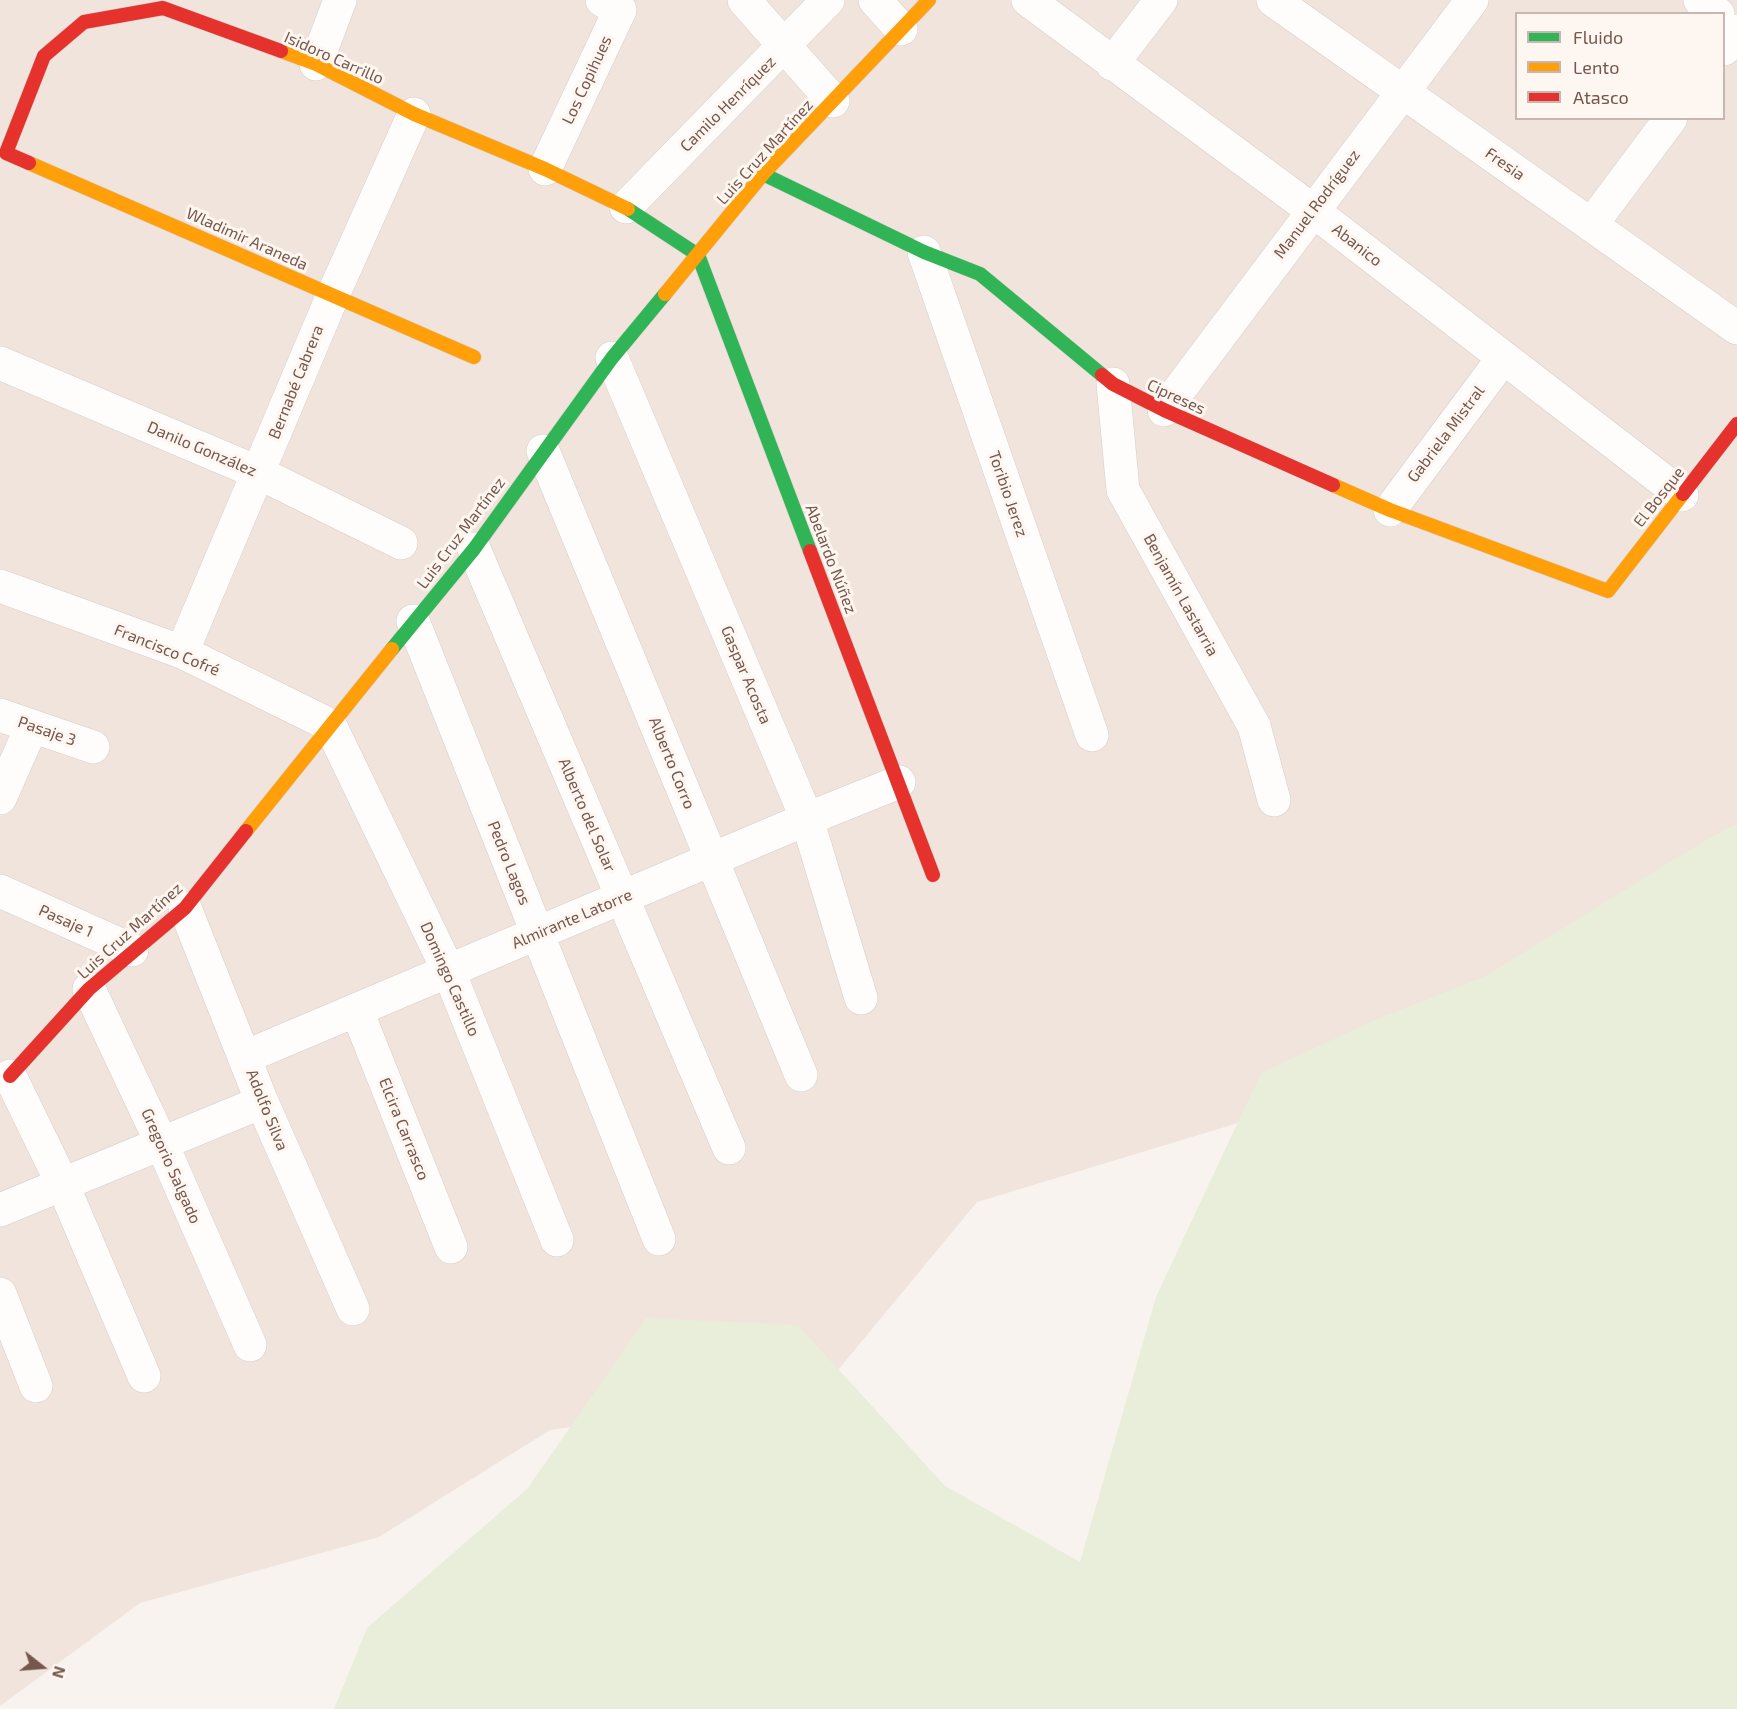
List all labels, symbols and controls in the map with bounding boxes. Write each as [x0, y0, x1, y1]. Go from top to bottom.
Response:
legend [1515, 12, 1725, 120]
text: Fluido [1573, 26, 1623, 48]
street label: Isidoro Carrillo [281, 28, 387, 88]
street label: Los Copihues [558, 33, 616, 127]
street label: Camilo Henríquez [676, 52, 780, 156]
text: Lento [1573, 56, 1619, 78]
text: Atasco [1573, 86, 1629, 108]
street label: Luis Cruz Martínez [713, 96, 817, 208]
street label: Fresia [1481, 144, 1529, 184]
street label: Manuel Rodríguez [1270, 146, 1364, 262]
street label: Wladimir Araneda [183, 204, 311, 274]
street label: Abanico [1328, 220, 1386, 270]
street label: Bernabé Cabrera [264, 322, 328, 442]
street label: Cipreses [1144, 375, 1208, 419]
street label: Gabriela Mistral [1403, 382, 1489, 486]
street label: Danilo González [144, 417, 260, 481]
street label: Toribio Jerez [984, 448, 1032, 540]
street label: El Bosque [1630, 463, 1688, 531]
street label: Luis Cruz Martínez [413, 473, 509, 593]
street label: Abelardo Núñez [801, 502, 861, 616]
street label: Benjamín Lastarria [1139, 530, 1223, 660]
street label: Francisco Cofré [111, 620, 223, 680]
street label: Gaspar Acosta [717, 623, 775, 727]
street label: Pasaje 3 [15, 712, 79, 750]
street label: Alberto Corro [645, 714, 699, 812]
street label: Alberto del Solar [554, 755, 620, 875]
street label: Pedro Lagos [483, 818, 535, 908]
street label: Luis Cruz Martínez [74, 879, 186, 983]
street label: Almirante Latorre [509, 885, 635, 953]
street label: Pasaje 1 [36, 901, 96, 941]
street label: Domingo Castillo [416, 919, 484, 1039]
street label: Adolfo Silva [242, 1067, 292, 1153]
street label: Elcira Carrasco [375, 1075, 433, 1183]
street label: Gregorio Salgado [137, 1105, 205, 1227]
north arrow [12, 1637, 72, 1697]
text: N [49, 1664, 70, 1681]

